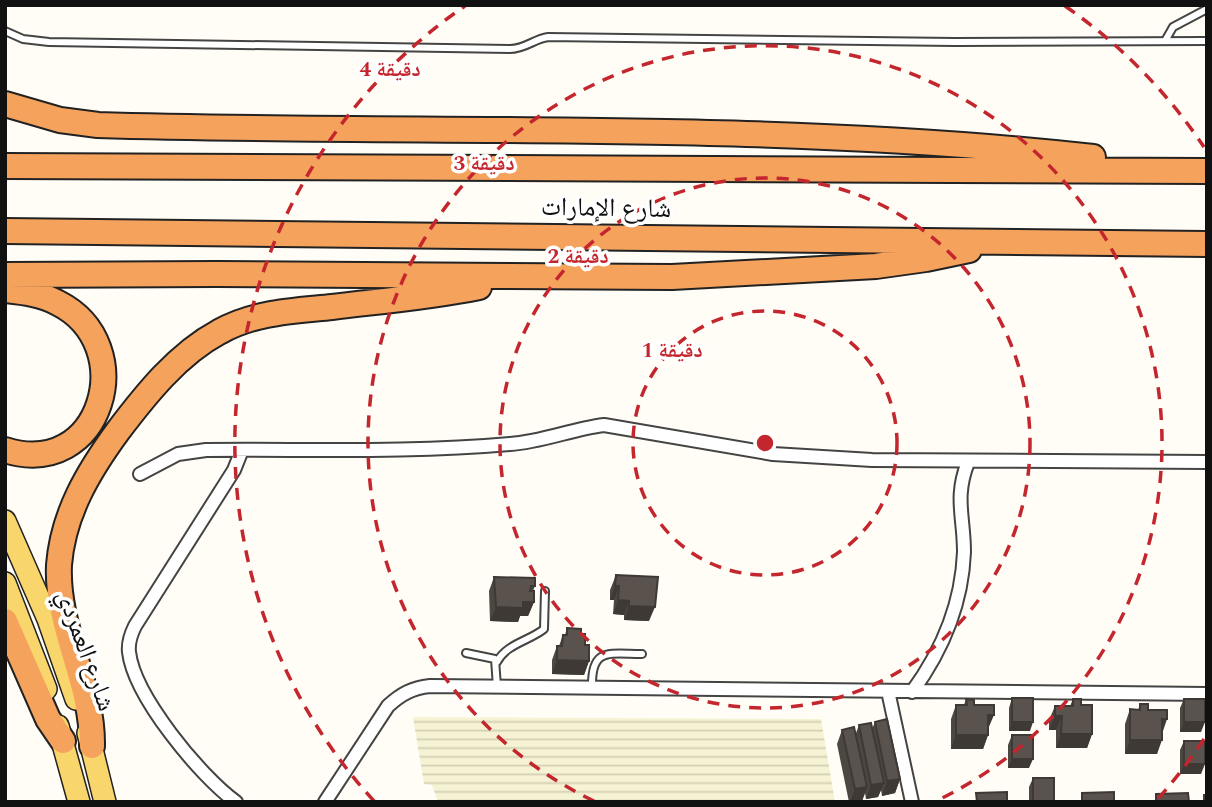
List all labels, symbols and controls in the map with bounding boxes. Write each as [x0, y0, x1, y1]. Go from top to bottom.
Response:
text: 4 دقيقة [359, 54, 421, 86]
text: 3 دقيقة [453, 148, 515, 180]
street label: شارع الإمارات [540, 187, 671, 229]
text: 2 دقيقة [547, 241, 609, 273]
text: 1 دقيقة [641, 335, 703, 367]
centre of rings [753, 431, 777, 455]
street label: شارع العمردي [46, 584, 126, 717]

